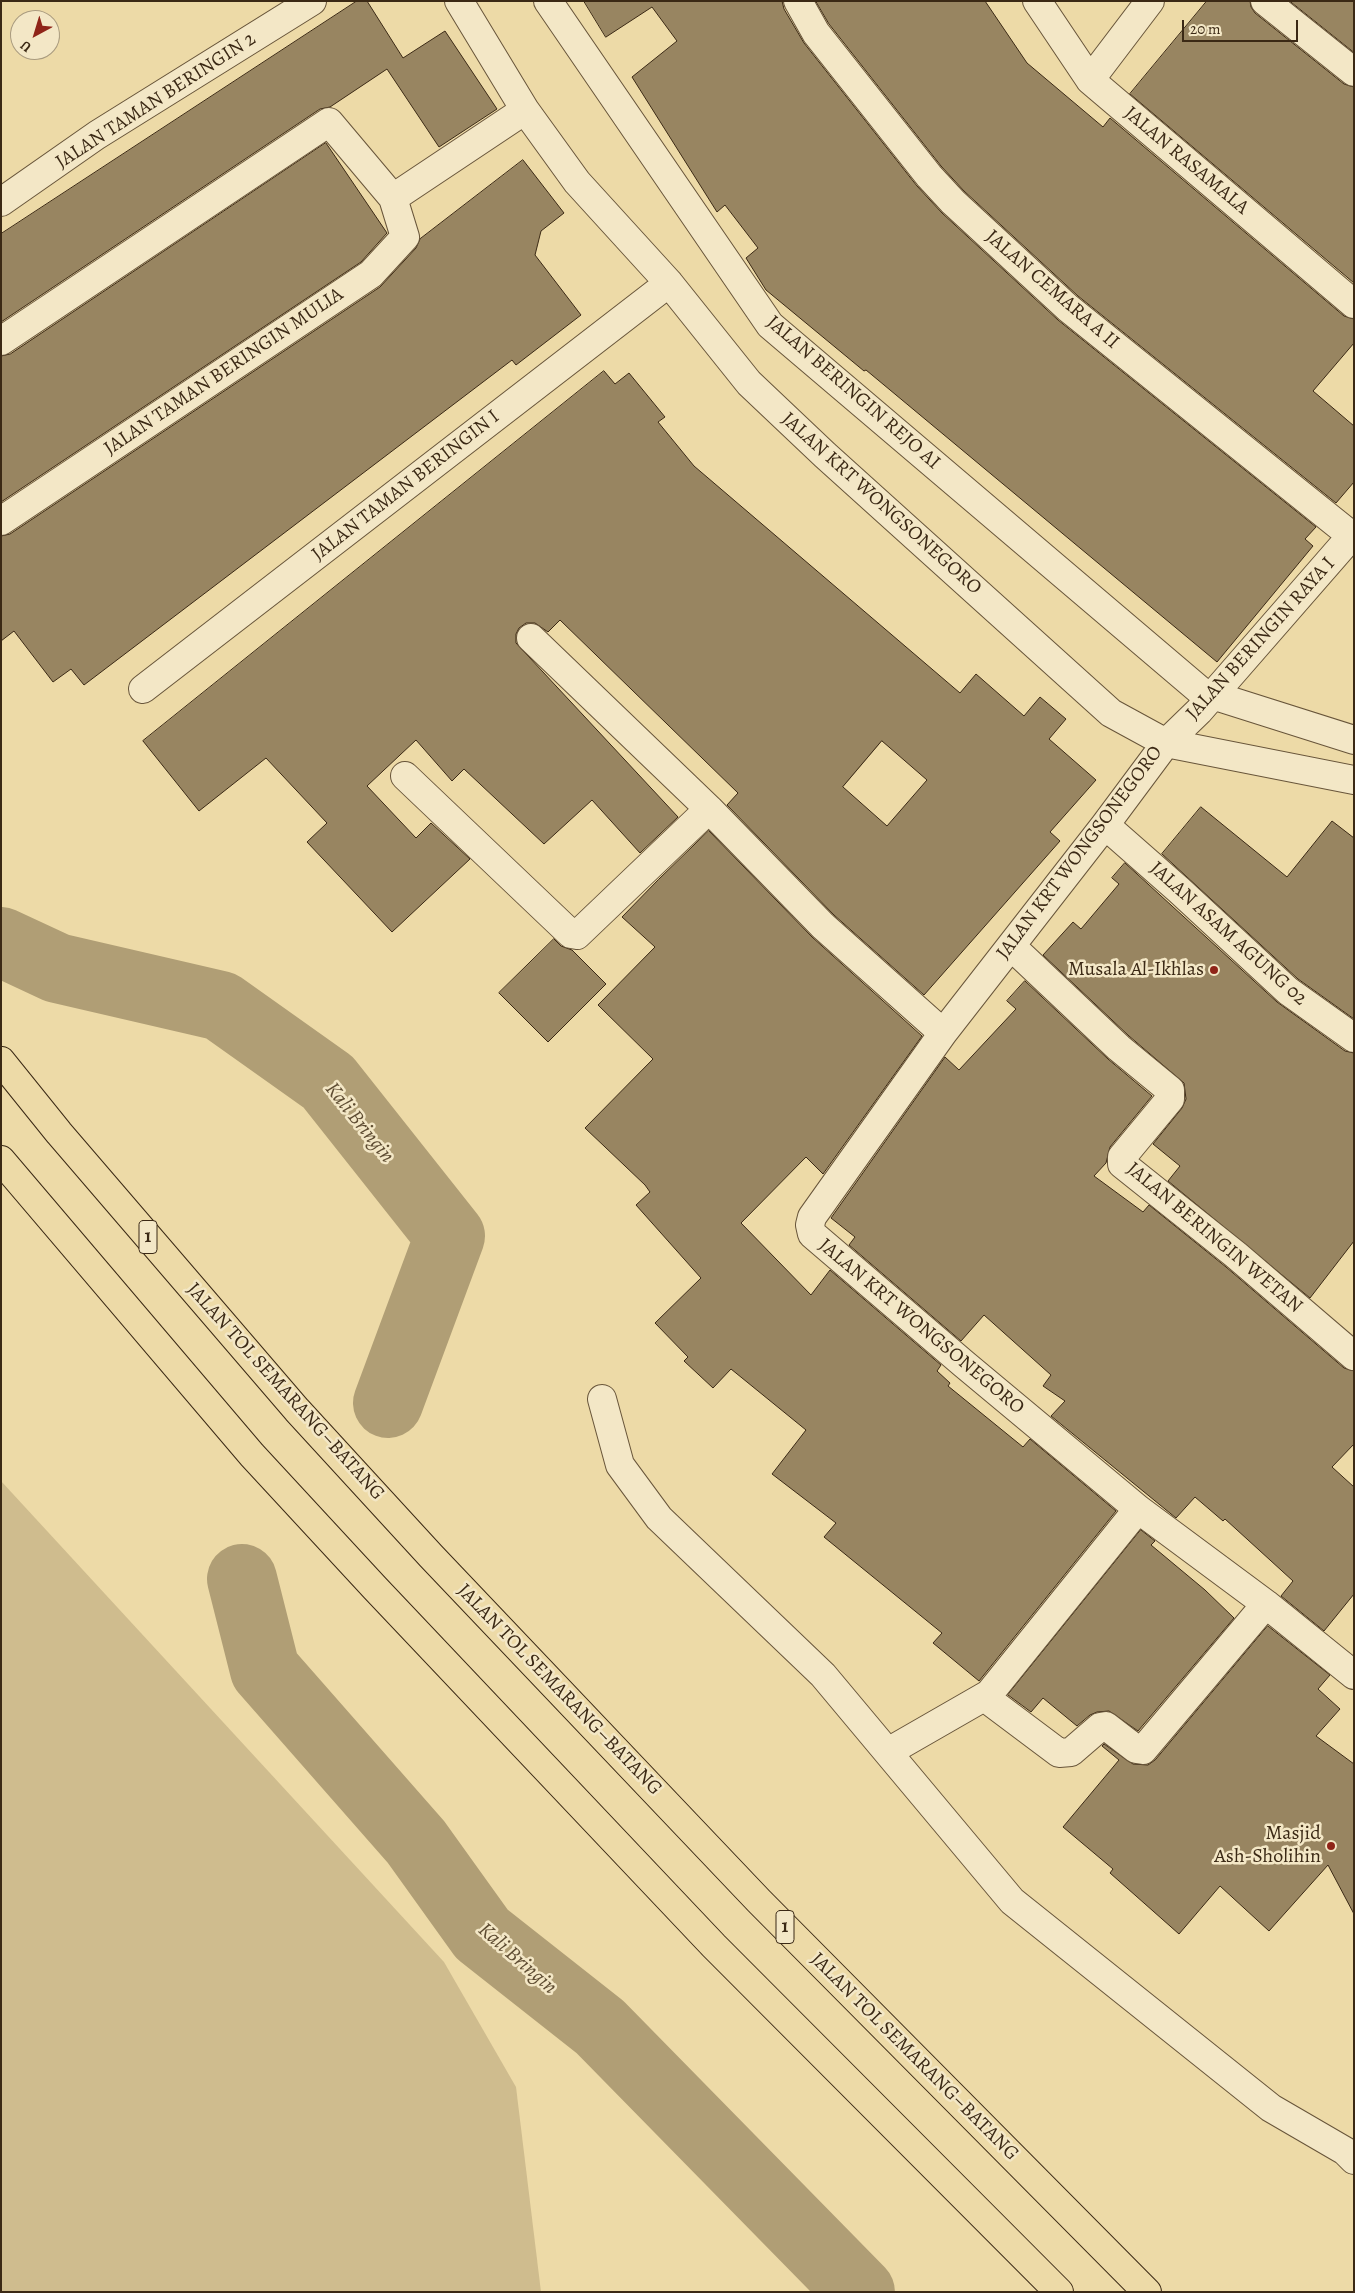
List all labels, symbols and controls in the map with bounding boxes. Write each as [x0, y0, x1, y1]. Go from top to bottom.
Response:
north arrow [10, 10, 60, 60]
scale bar [1185, 10, 1301, 42]
text: 20 m [1190, 19, 1221, 39]
street label: JALAN TAMAN BERINGIN 2 [51, 27, 261, 175]
text: U [16, 36, 35, 57]
street label: JALAN RASAMALA [1119, 102, 1253, 220]
street label: JALAN CEMARA A II [980, 225, 1124, 355]
street label: JALAN TAMAN BERINGIN MULIA [100, 283, 348, 461]
street label: JALAN BERINGIN REJO AI [761, 311, 945, 475]
street label: JALAN TAMAN BERINGIN I [307, 405, 505, 567]
street label: JALAN KRT WONGSONEGORO [776, 408, 986, 600]
street label: JALAN BERINGIN RAYA I [1181, 553, 1341, 725]
street label: JALAN KRT WONGSONEGORO [992, 741, 1168, 965]
street label: JALAN ASAM AGUNG 02 [1144, 857, 1312, 1011]
place label: Musala Al-Ikhlas [1068, 958, 1204, 982]
marker: Musala Al-Ikhlas [1208, 964, 1220, 976]
water label: Kali Bringin [319, 1078, 399, 1168]
street label: JALAN BERINGIN WETAN [1121, 1157, 1307, 1319]
road number: 1 [139, 1220, 157, 1254]
street label: JALAN KRT WONGSONEGORO [813, 1234, 1029, 1420]
street label: JALAN TOL SEMARANG–BATANG [181, 1278, 389, 1506]
street label: JALAN TOL SEMARANG–BATANG [452, 1579, 666, 1801]
place label: Masjid Ash-Sholihin [1214, 1822, 1321, 1869]
marker: Masjid Ash-Sholihin [1325, 1840, 1337, 1852]
road number: 1 [776, 1910, 794, 1944]
water label: Kali Bringin [472, 1918, 562, 2000]
street label: JALAN TOL SEMARANG–BATANG [805, 1948, 1023, 2166]

